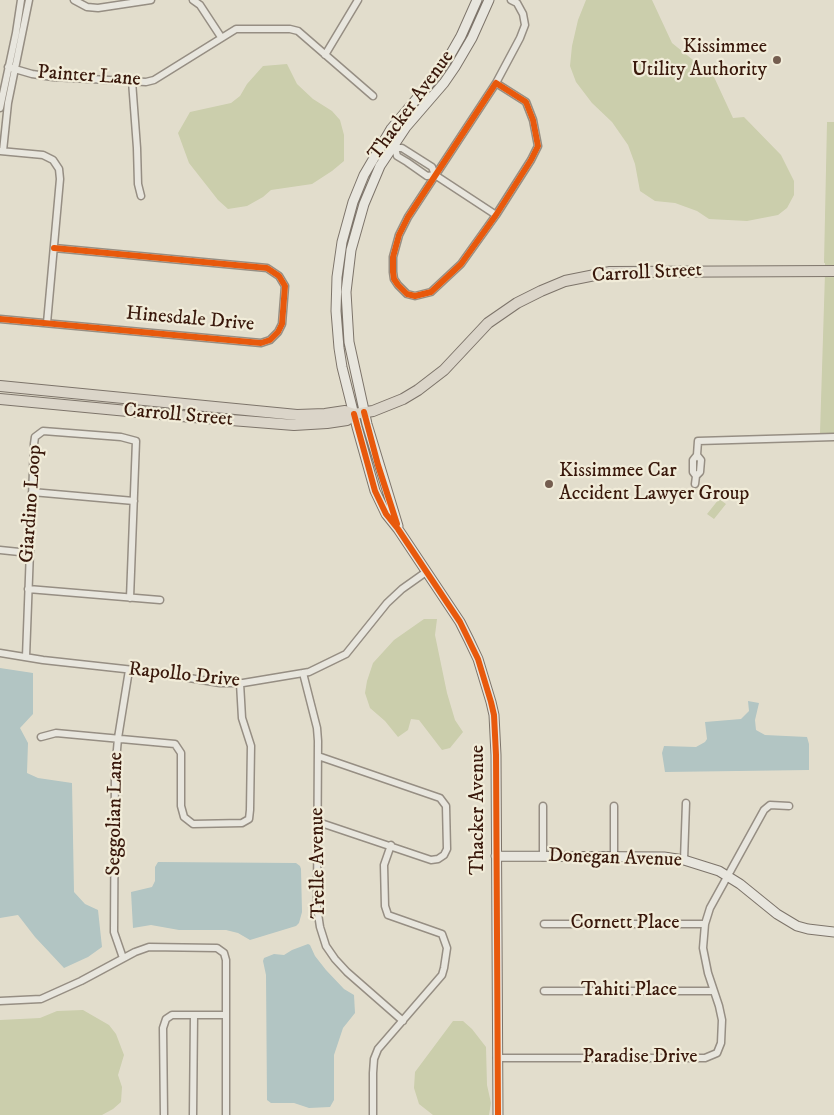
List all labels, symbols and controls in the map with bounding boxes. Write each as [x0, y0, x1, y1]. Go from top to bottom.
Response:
place label: Kissimmee Utility Authority [632, 36, 767, 83]
street label: Thacker Avenue [364, 46, 460, 166]
marker: Kissimmee Utility Authority [771, 54, 783, 66]
street label: Painter Lane [36, 61, 142, 93]
street label: Carroll Street [591, 259, 703, 289]
street label: Hinesdale Drive [125, 302, 255, 338]
street label: Carroll Street [122, 399, 234, 433]
street label: Giardino Loop [16, 444, 48, 564]
place label: Kissimmee Car Accident Lawyer Group [559, 460, 749, 507]
marker: Kissimmee Car Accident Lawyer Group [543, 478, 555, 490]
street label: Rapollo Drive [127, 658, 241, 694]
street label: Thacker Avenue [467, 745, 491, 875]
street label: Seggolian Lane [103, 752, 129, 876]
street label: Trelle Avenue [306, 807, 332, 919]
street label: Donegan Avenue [548, 845, 682, 873]
street label: Cornett Place [570, 912, 680, 936]
street label: Tahiti Place [581, 979, 677, 1003]
street label: Paradise Drive [583, 1046, 697, 1070]

